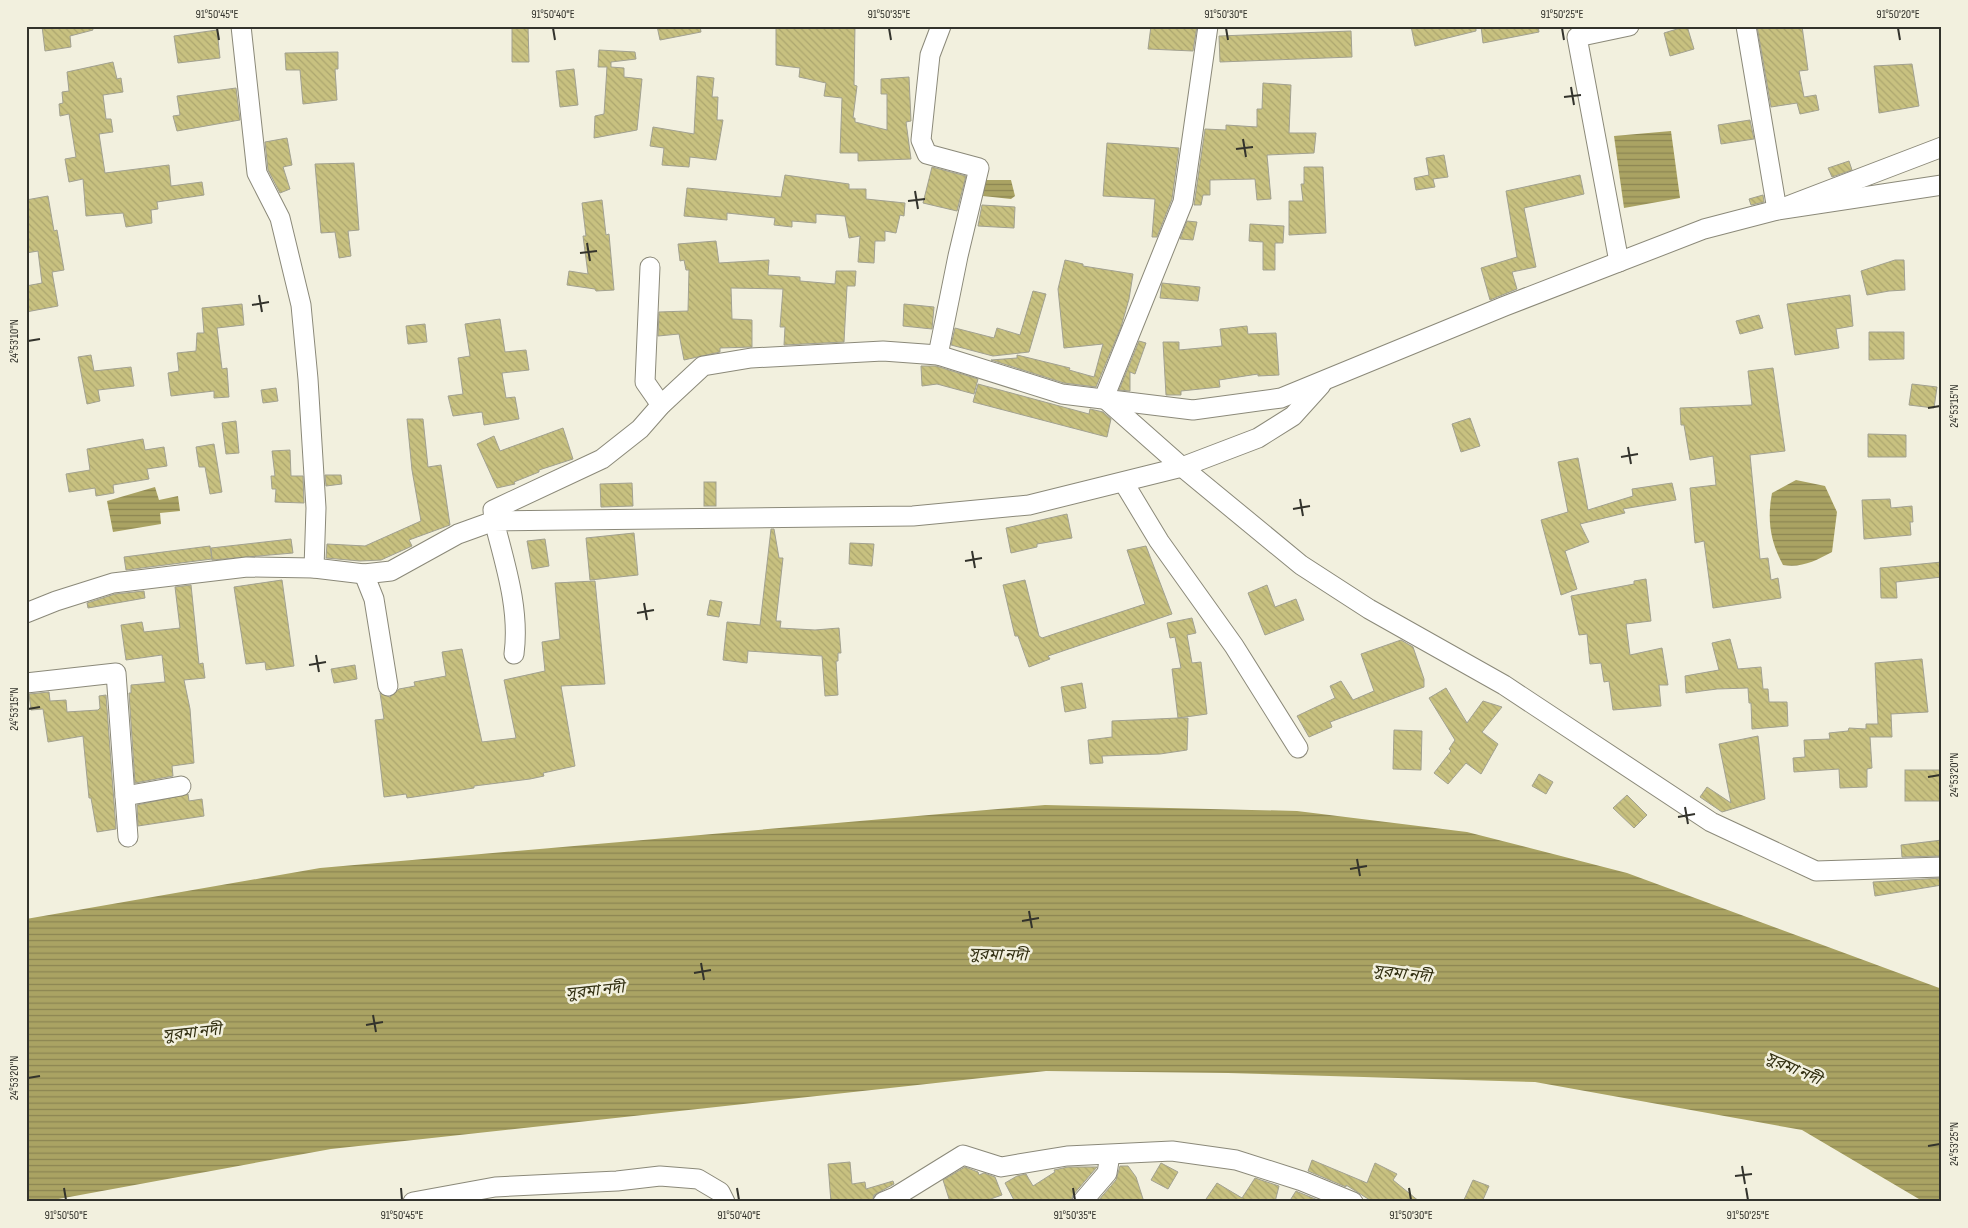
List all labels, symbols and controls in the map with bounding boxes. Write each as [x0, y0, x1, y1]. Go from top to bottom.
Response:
text: 91°50'45"E [196, 7, 239, 22]
text: 91°50'40"E [531, 7, 575, 22]
text: 91°50'35"E [868, 7, 910, 22]
text: 91°50'30"E [1204, 7, 1248, 22]
text: 91°50'25"E [1541, 7, 1583, 22]
text: 91°50'20"E [1876, 7, 1920, 22]
text: 24°53'10"N [7, 319, 22, 363]
text: 24°53'15"N [1947, 384, 1962, 428]
text: 24°53'15"N [7, 687, 22, 731]
text: 24°53'20"N [1947, 753, 1962, 797]
water label: সুরমা নদী [968, 943, 1030, 966]
water label: সুরমা নদী [1372, 960, 1435, 987]
water label: সুরমা নদী [565, 977, 628, 1004]
water label: সুরমা নদী [162, 1019, 225, 1046]
water label: সুরমা নদী [1762, 1047, 1827, 1091]
text: 24°53'20"N [7, 1056, 22, 1100]
text: 24°53'25"N [1947, 1122, 1962, 1166]
text: 91°50'50"E [44, 1208, 88, 1223]
text: 91°50'45"E [381, 1208, 424, 1223]
text: 91°50'40"E [717, 1208, 761, 1223]
text: 91°50'35"E [1054, 1208, 1096, 1223]
text: 91°50'30"E [1389, 1208, 1433, 1223]
text: 91°50'25"E [1727, 1208, 1769, 1223]

